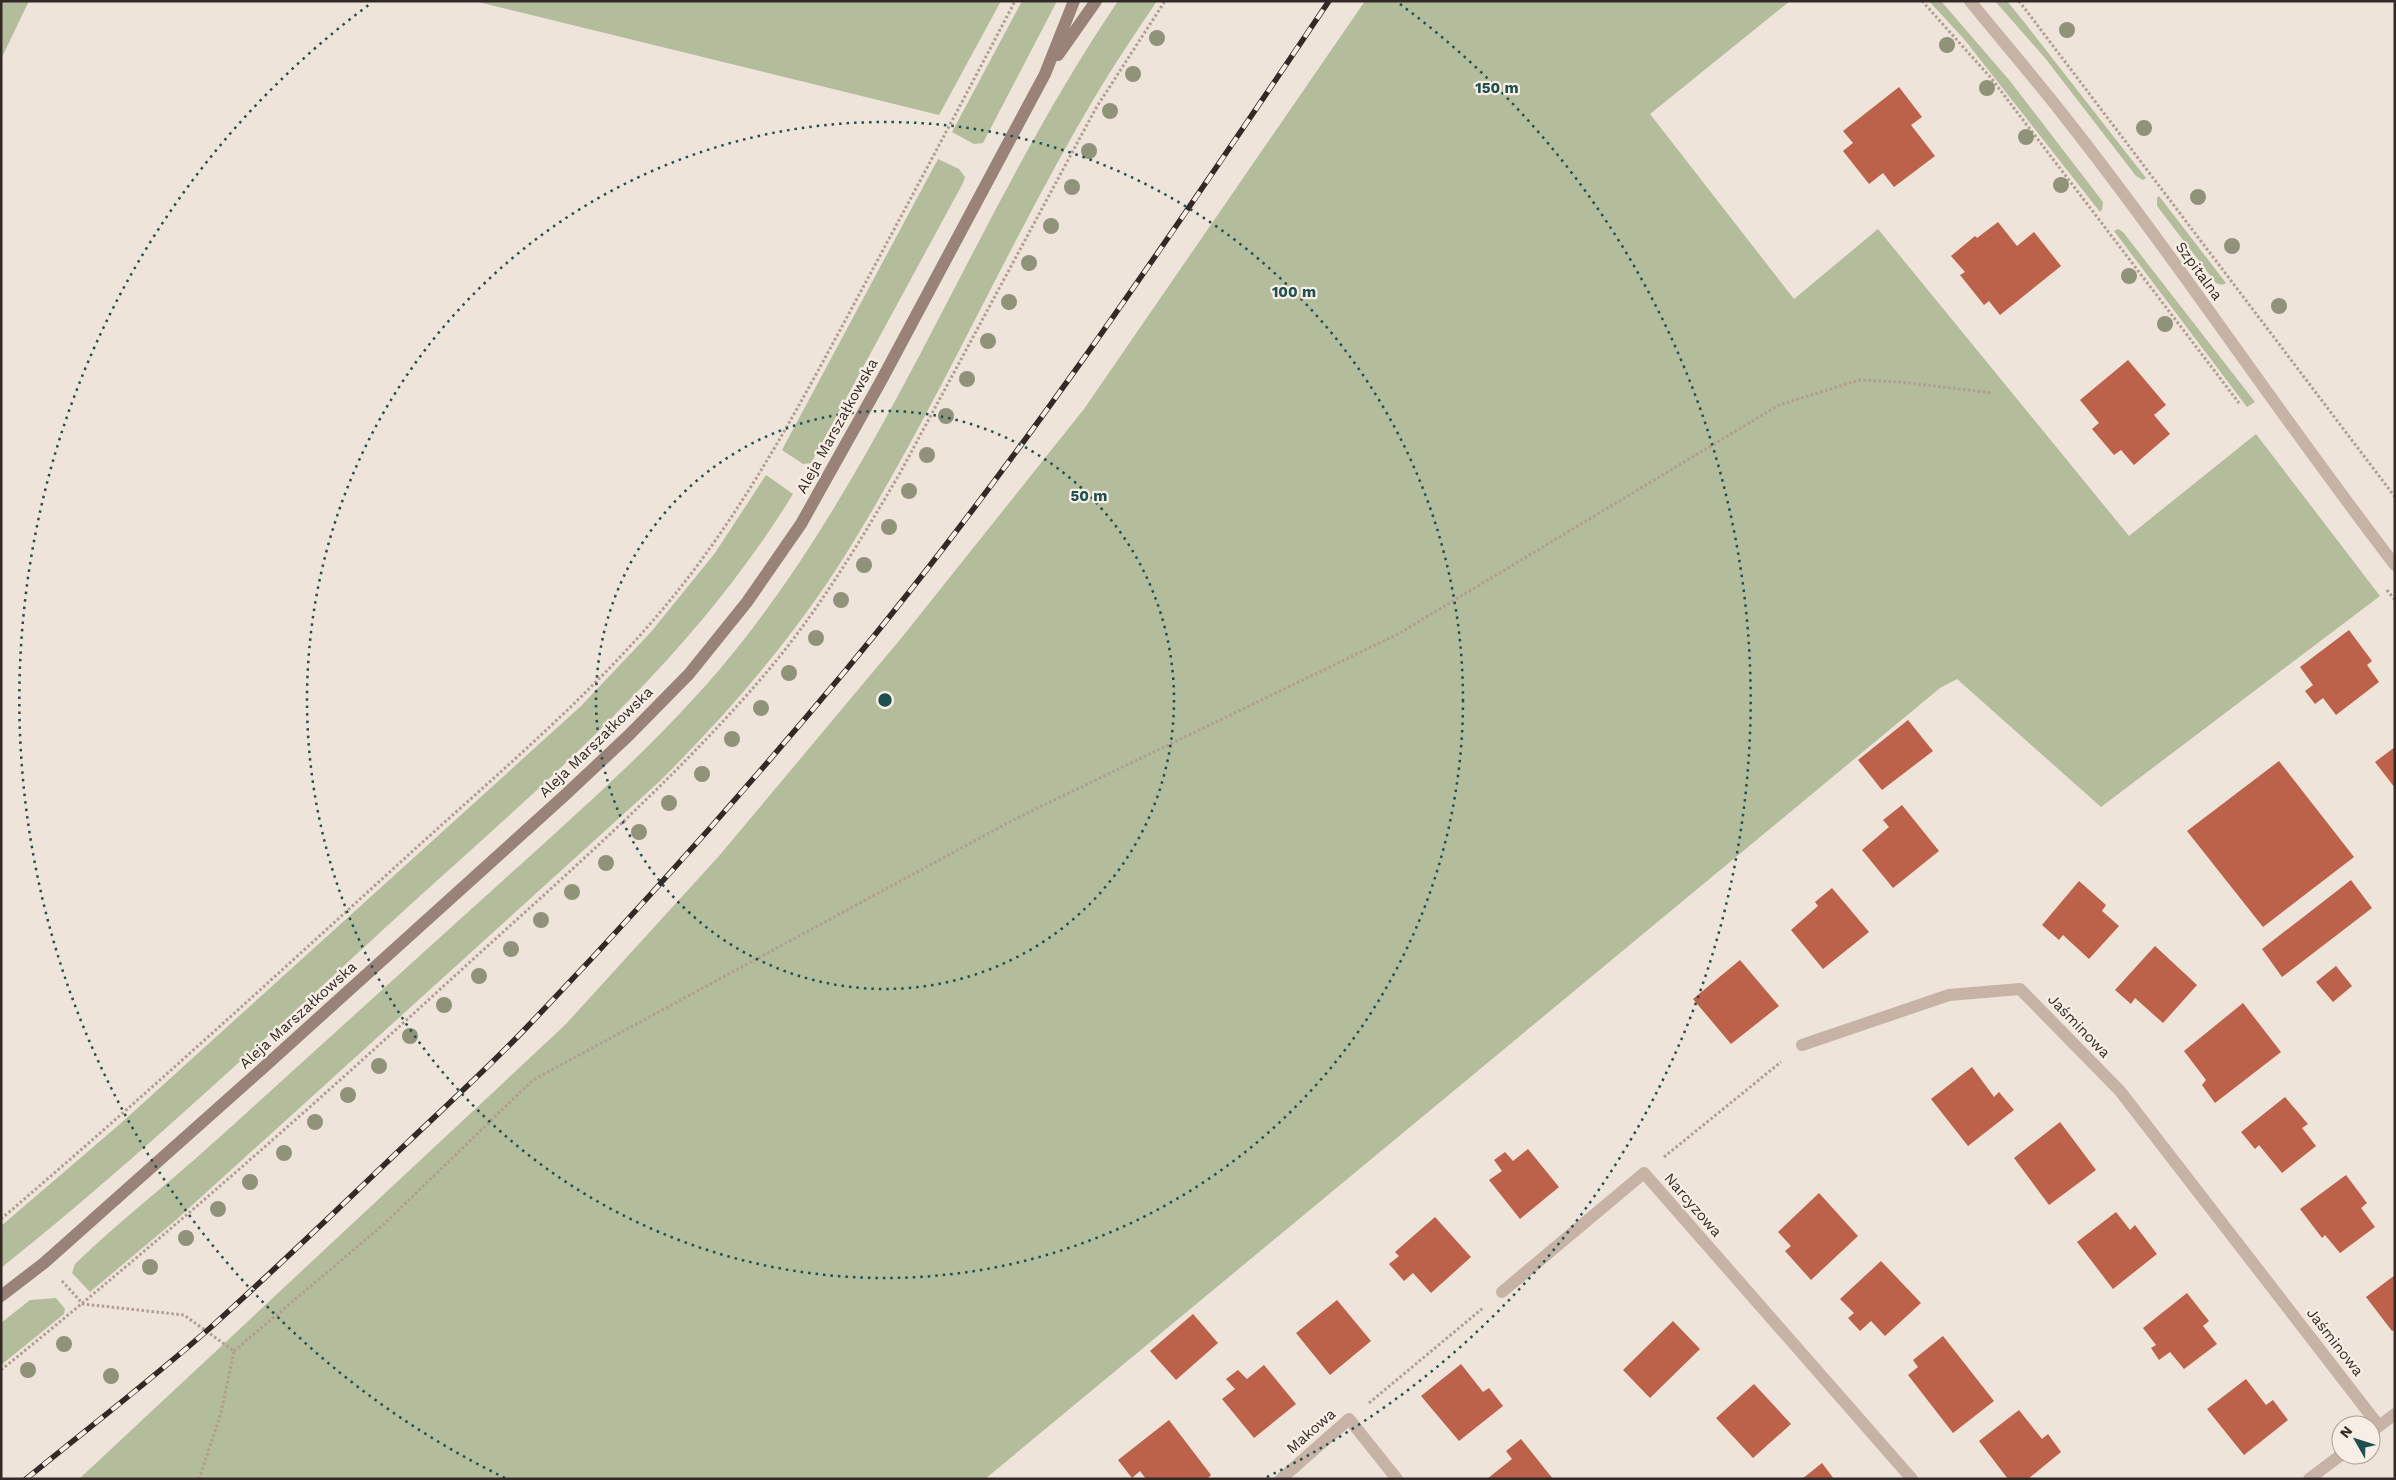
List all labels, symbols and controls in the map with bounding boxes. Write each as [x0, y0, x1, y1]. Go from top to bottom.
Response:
text: 150 m [1475, 79, 1519, 97]
street label: Szpitalna [2172, 238, 2227, 304]
text: 100 m [1272, 283, 1316, 301]
street label: Aleja Marszałkowska [792, 355, 882, 497]
text: 50 m [1071, 487, 1107, 505]
street label: Aleja Marszałkowska [535, 683, 657, 801]
centre of rings [876, 691, 894, 709]
street label: Aleja Marszałkowska [236, 957, 361, 1072]
street label: Jaśminowa [2044, 990, 2114, 1062]
street label: Narcyzowa [1660, 1169, 1726, 1241]
street label: Jaśminowa [2303, 1304, 2368, 1380]
street label: Makowa [1283, 1404, 1340, 1457]
north arrow [2331, 1415, 2381, 1465]
text: N [2336, 1423, 2355, 1441]

